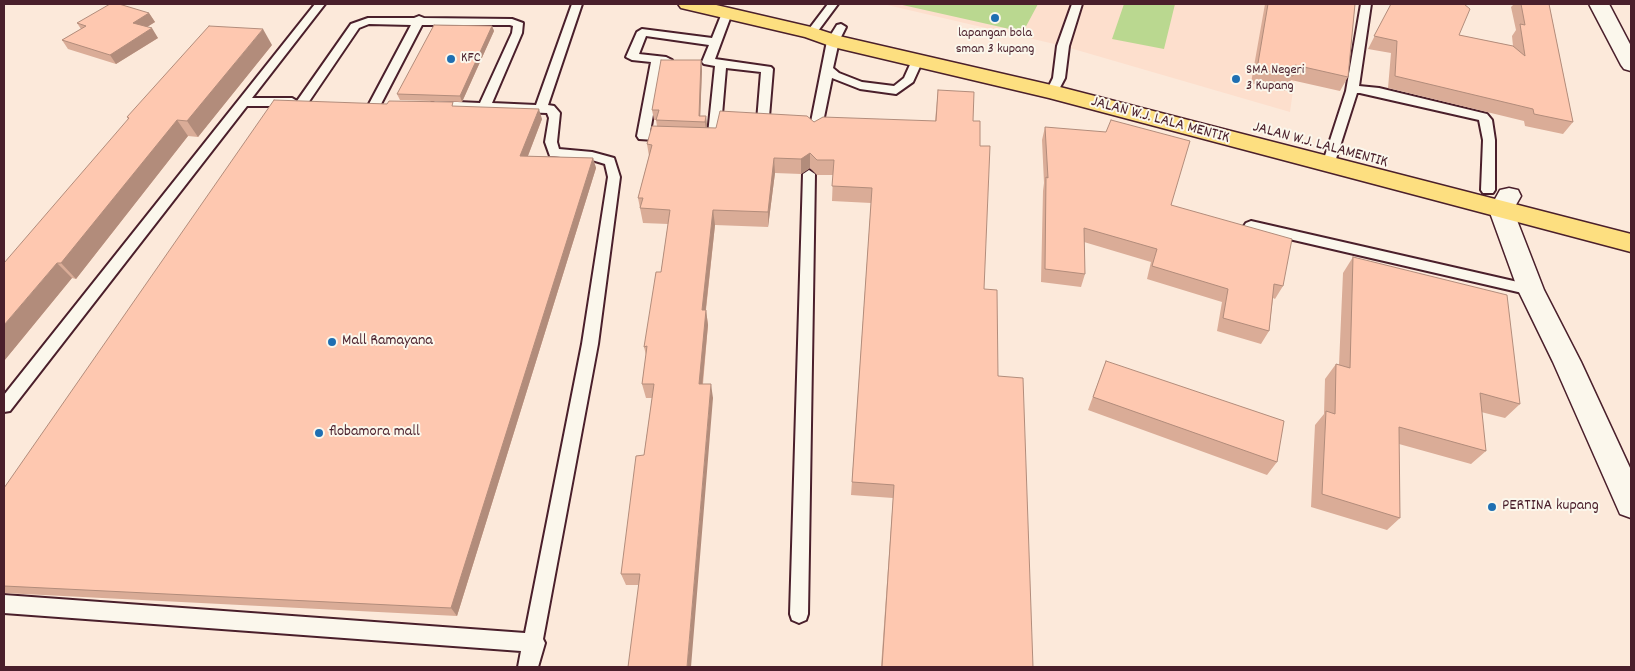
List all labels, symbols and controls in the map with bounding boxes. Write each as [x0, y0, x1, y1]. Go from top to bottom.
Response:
marker: lapangan bola sman 3 kupang [989, 12, 1001, 24]
place label: lapangan bola sman 3 kupang [956, 26, 1034, 58]
place label: KFC [461, 51, 481, 67]
marker: KFC [445, 53, 457, 65]
place label: SMA Negeri 3 Kupang [1246, 63, 1304, 95]
marker: SMA Negeri 3 Kupang [1230, 73, 1242, 85]
street label: JALAN W.J. LALA MENTIK [1088, 93, 1232, 149]
street label: JALAN W.J. LALAMENTIK [1250, 119, 1390, 173]
place label: Mall Ramayana [342, 332, 433, 352]
marker: Mall Ramayana [326, 336, 338, 348]
place label: flobamora mall [329, 423, 420, 443]
marker: flobamora mall [313, 427, 325, 439]
place label: PERTINA kupang [1502, 497, 1599, 517]
marker: PERTINA kupang [1486, 501, 1498, 513]

